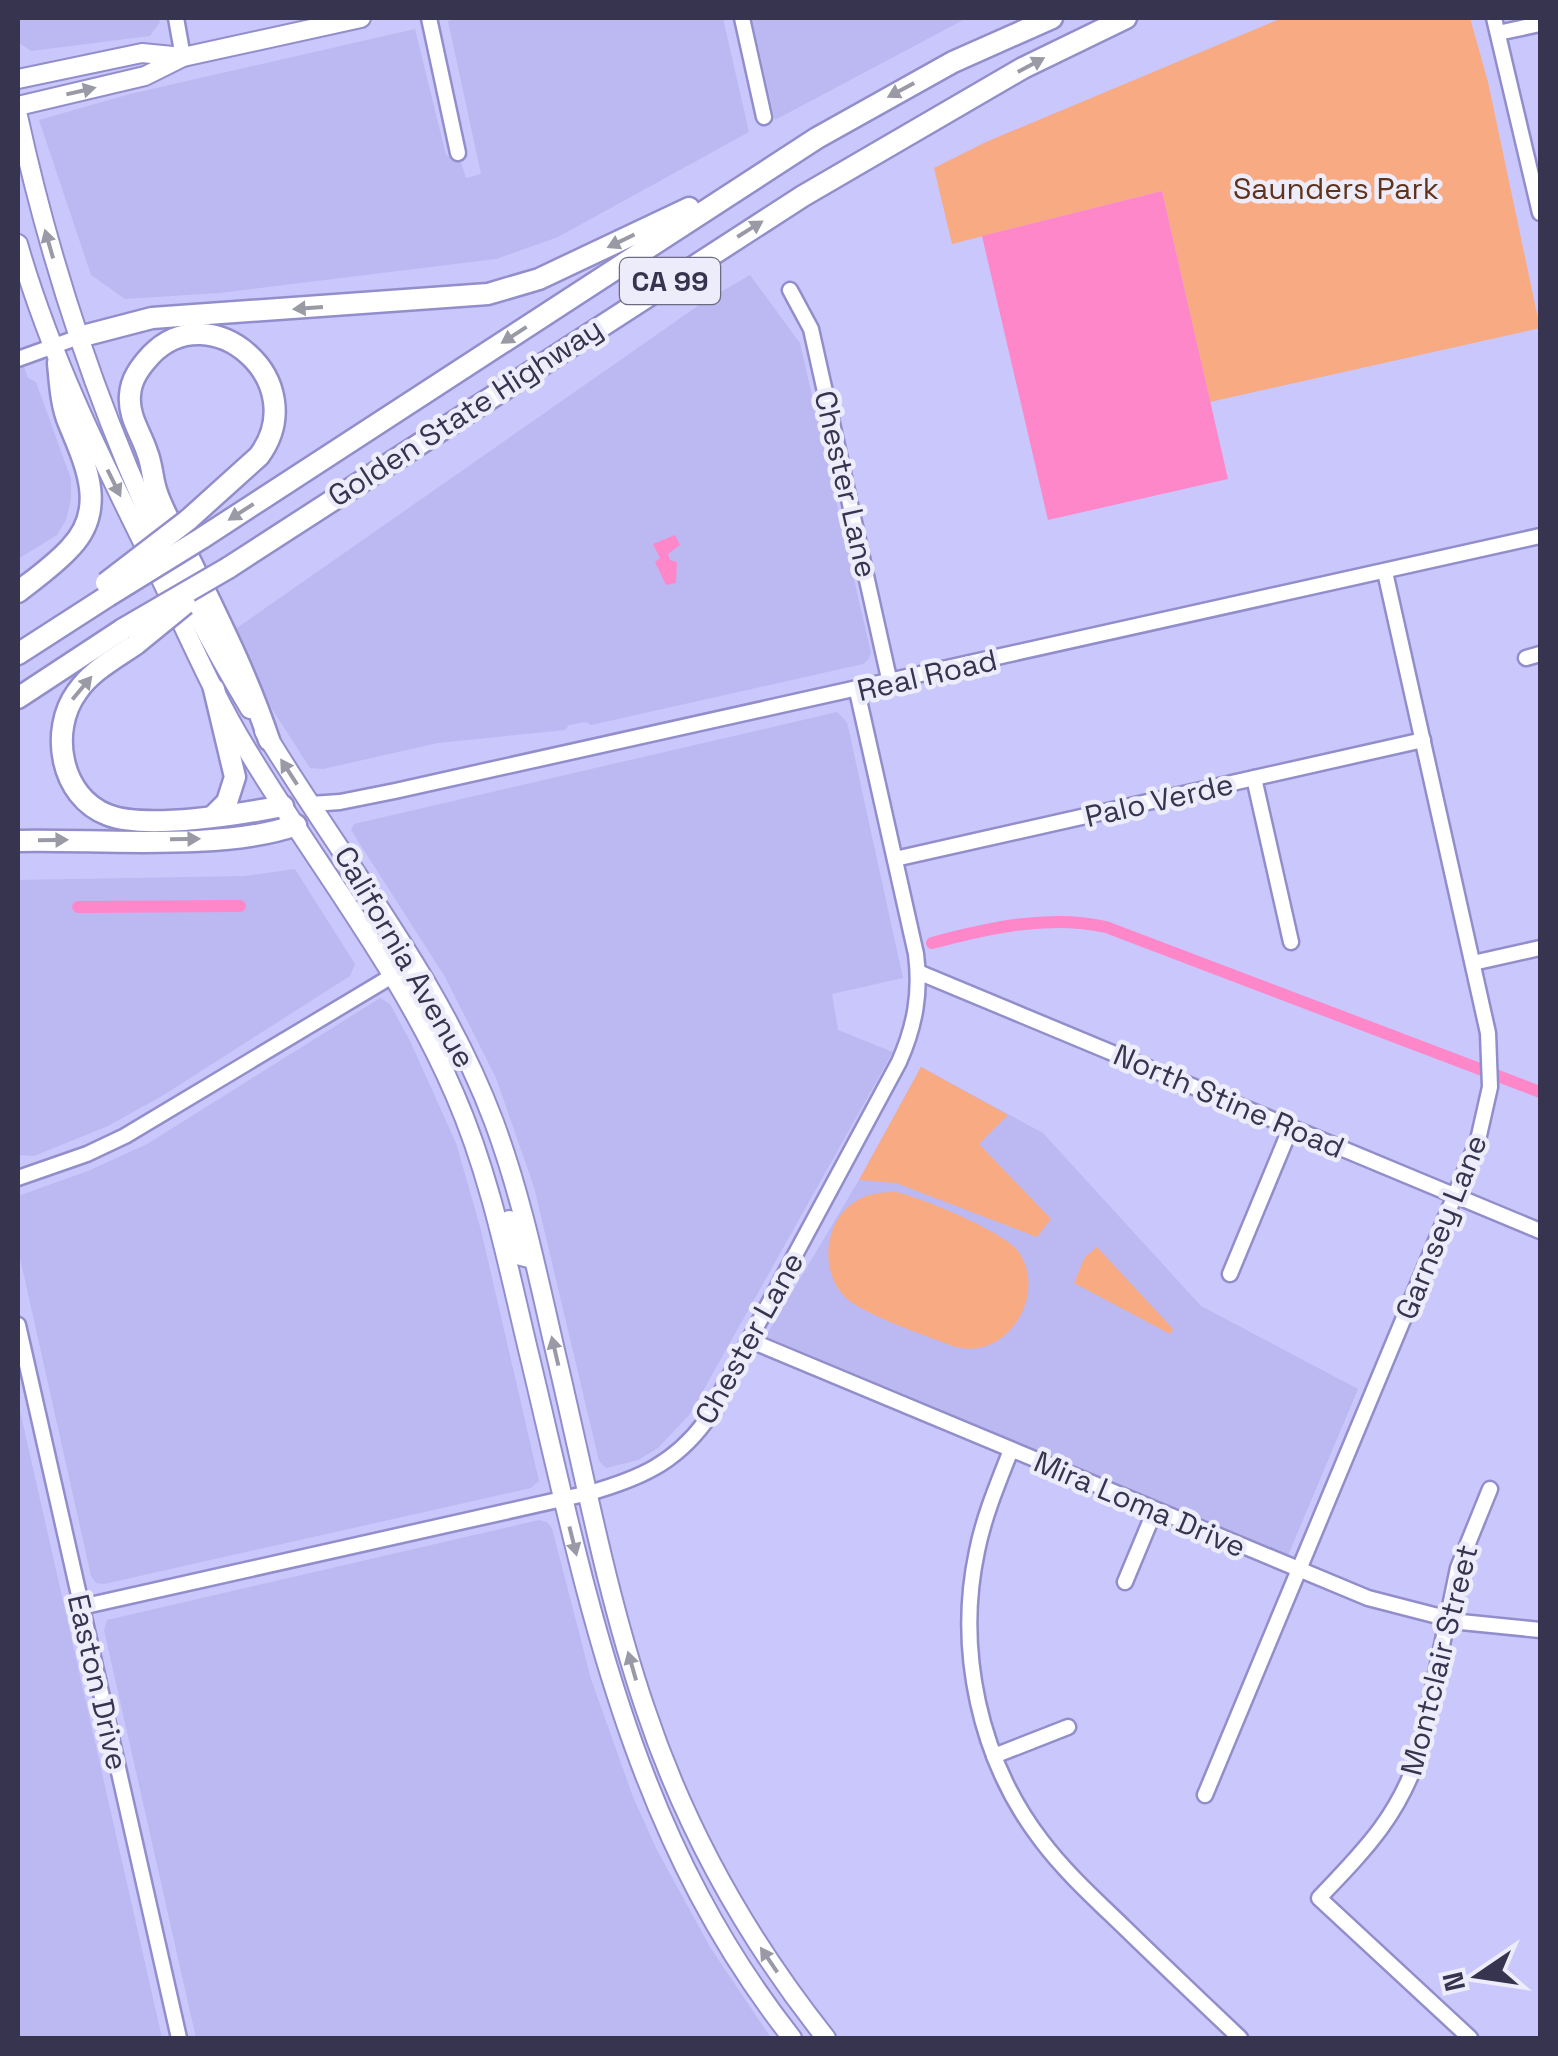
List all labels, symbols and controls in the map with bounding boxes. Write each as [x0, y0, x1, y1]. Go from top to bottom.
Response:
one-way arrow [1016, 57, 1045, 74]
one-way arrow [887, 81, 916, 98]
one-way arrow [66, 83, 97, 98]
park label: Saunders Park [1233, 169, 1439, 208]
one-way arrow [736, 221, 764, 238]
one-way arrow [40, 228, 56, 259]
one-way arrow [607, 232, 636, 249]
road number: CA 99 [620, 258, 720, 304]
one-way arrow [291, 300, 323, 316]
street label: Golden State Highway [320, 309, 610, 515]
one-way arrow [500, 325, 528, 343]
street label: Chester Lane [806, 387, 886, 581]
one-way arrow [105, 469, 122, 498]
one-way arrow [228, 502, 255, 520]
street label: Real Road [853, 640, 1001, 710]
one-way arrow [71, 676, 93, 701]
one-way arrow [281, 758, 299, 786]
street label: Palo Verde [1081, 764, 1237, 836]
one-way arrow [170, 831, 202, 847]
one-way arrow [37, 832, 69, 848]
street label: California Avenue [326, 839, 484, 1075]
street label: North Stine Road [1108, 1035, 1350, 1167]
street label: Garnsey Lane [1386, 1129, 1496, 1325]
street label: Chester Lane [686, 1245, 812, 1431]
one-way arrow [547, 1335, 562, 1366]
street label: Mira Loma Drive [1028, 1442, 1252, 1566]
one-way arrow [566, 1526, 581, 1557]
street label: Montclair Street [1391, 1541, 1487, 1779]
street label: Easton Drive [59, 1590, 137, 1774]
one-way arrow [624, 1650, 639, 1681]
north arrow [1428, 1926, 1528, 2026]
one-way arrow [760, 1946, 778, 1973]
text: N [1434, 1968, 1473, 1995]

